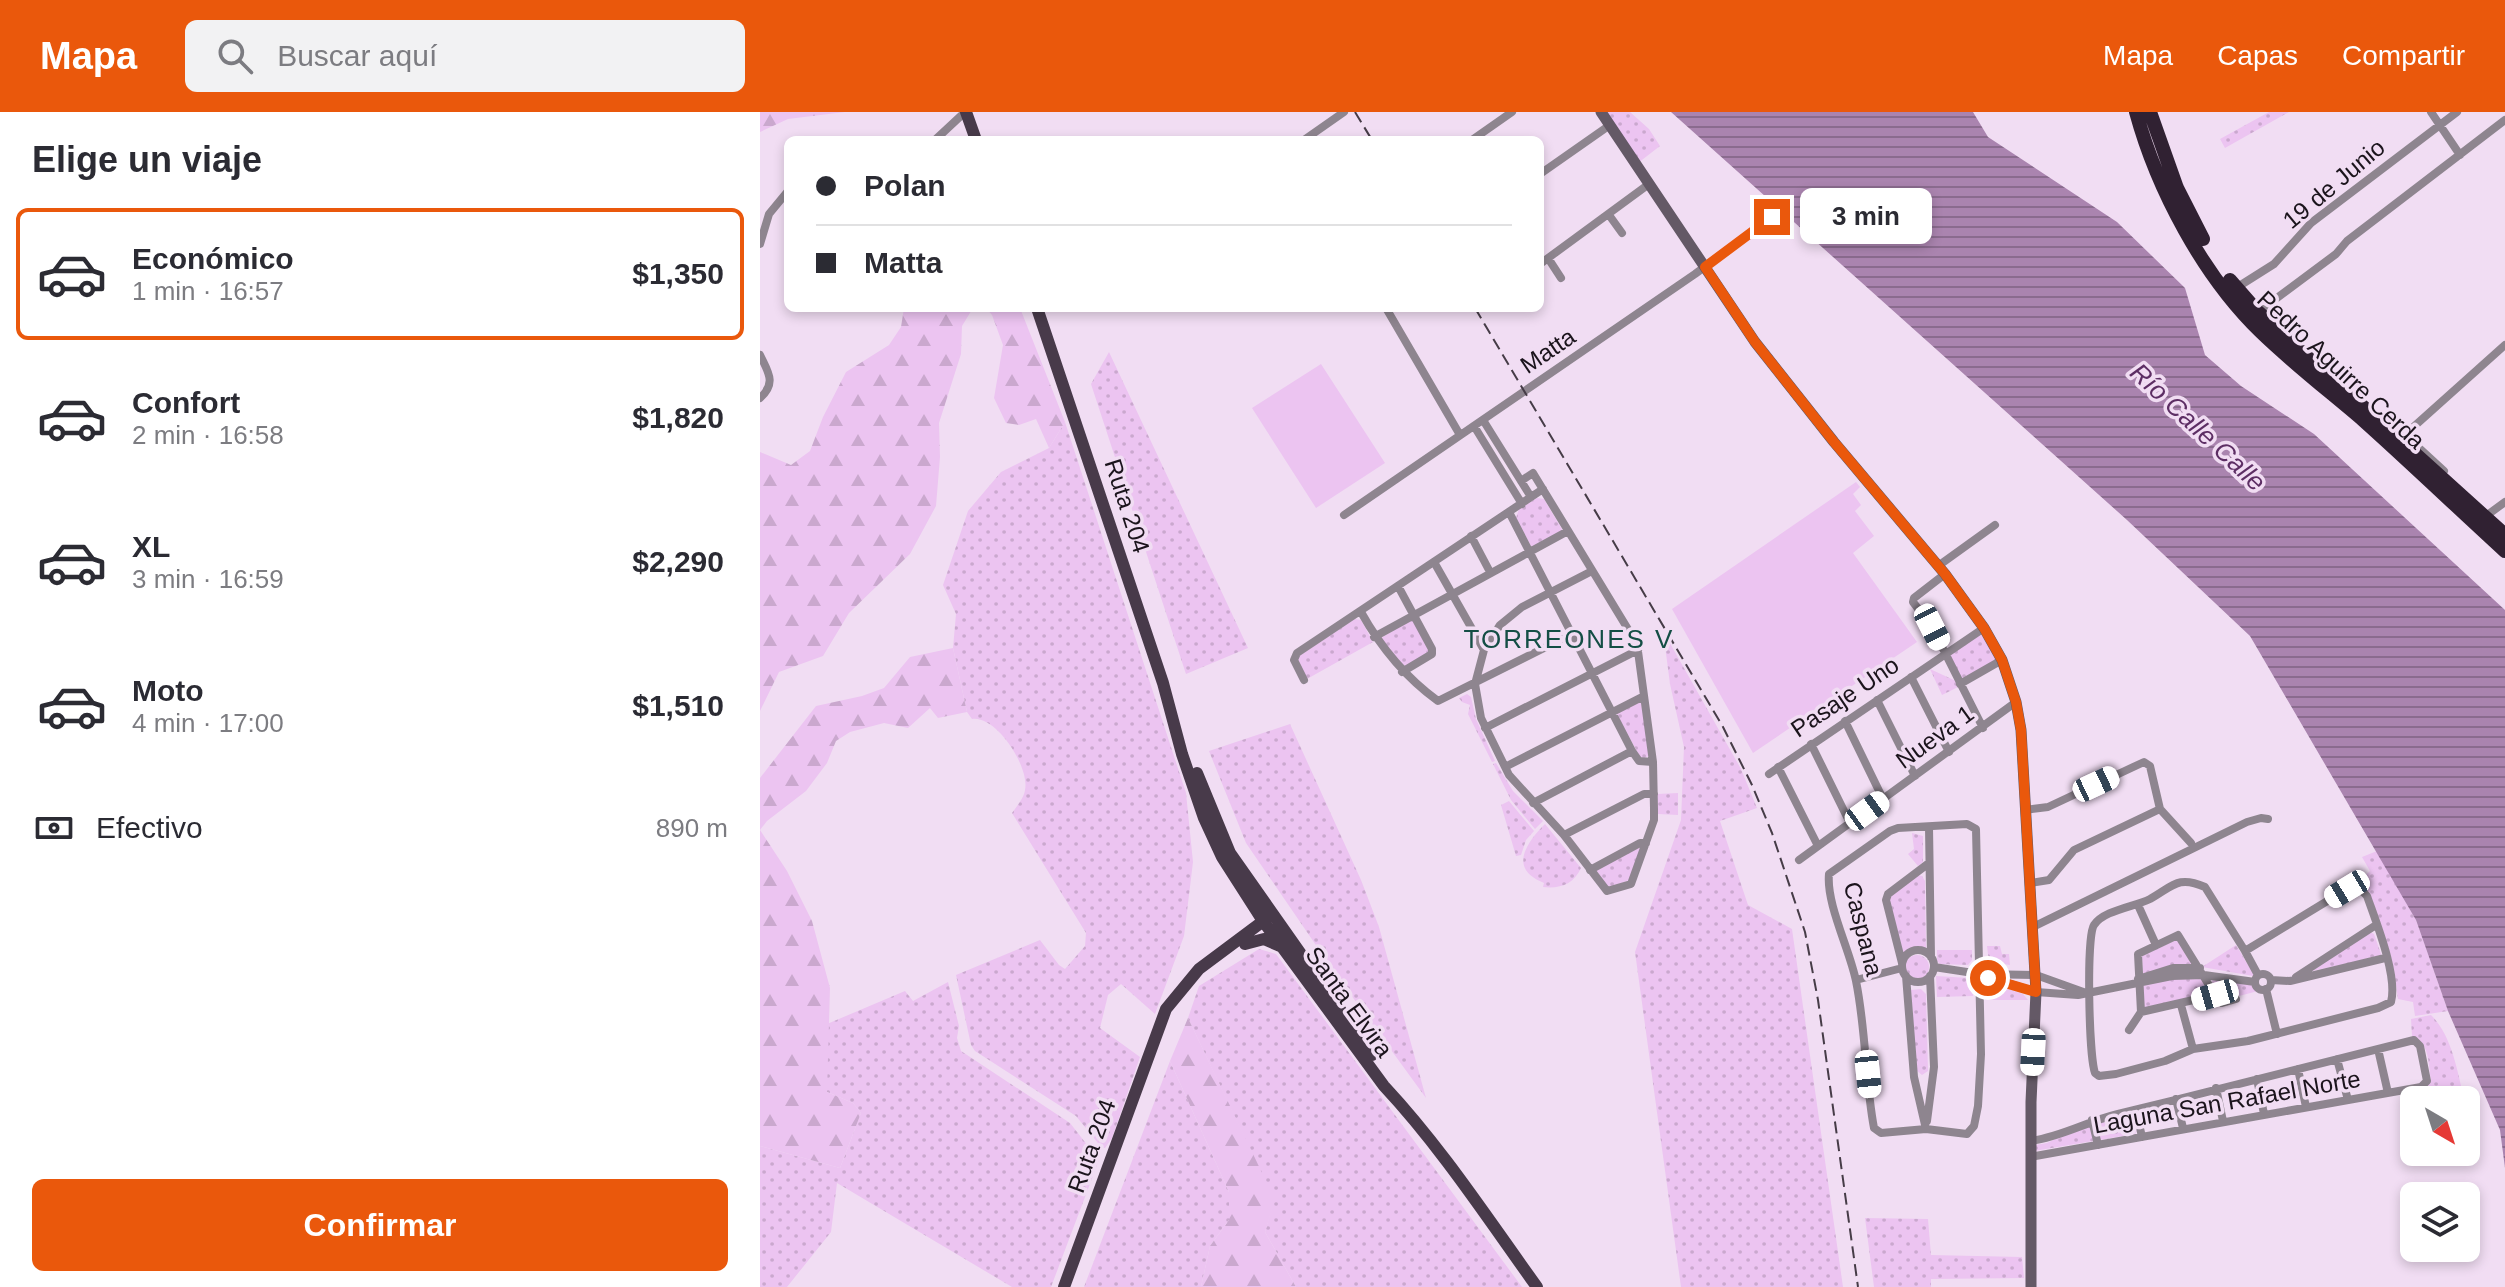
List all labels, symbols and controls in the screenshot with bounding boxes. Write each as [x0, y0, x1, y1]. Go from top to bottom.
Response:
search box [185, 20, 745, 92]
icon: search [213, 34, 257, 78]
text: Mapa [40, 35, 137, 77]
text: Buscar aquí [277, 39, 437, 72]
text: Mapa [2103, 40, 2173, 71]
text: Capas [2217, 40, 2298, 71]
text: Compartir [2342, 40, 2465, 71]
street label: 19 de Junio [2277, 133, 2390, 234]
text: Elige un viaje [32, 139, 262, 180]
text: Polan [864, 169, 946, 202]
callout: 3 min [1800, 189, 1932, 245]
route end [1754, 199, 1790, 235]
text: 3 min [1832, 201, 1900, 231]
icon: car [36, 238, 108, 310]
text: Económico [132, 242, 294, 275]
text: Matta [864, 246, 942, 279]
text: $1,350 [632, 257, 724, 290]
text: 1 min · 16:57 [132, 276, 284, 306]
street label: Pedro Aguirre Cerda [2252, 285, 2431, 455]
street label: Matta [1515, 322, 1581, 379]
water label: Río Calle Calle [2124, 357, 2272, 497]
icon: car [36, 382, 108, 454]
text: Confort [132, 386, 240, 419]
text: $1,820 [632, 401, 724, 434]
text: 2 min · 16:58 [132, 420, 284, 450]
street label: Ruta 204 [1100, 455, 1155, 556]
icon: car [36, 526, 108, 598]
text: XL [132, 530, 170, 563]
text: $2,290 [632, 545, 724, 578]
text: 3 min · 16:59 [132, 564, 284, 594]
car [1910, 600, 1954, 654]
district label: TORREONES V [1464, 624, 1674, 654]
street label: Pasaje Uno [1786, 651, 1904, 742]
icon: car [36, 670, 108, 742]
text: Moto [132, 674, 204, 707]
text: $1,510 [632, 689, 724, 722]
street label: Nueva 1 [1891, 699, 1979, 774]
text: 4 min · 17:00 [132, 708, 284, 738]
car [2069, 763, 2123, 805]
car [1841, 787, 1893, 835]
icon: cash [32, 806, 76, 850]
text: Efectivo [96, 811, 203, 844]
text: 890 m [656, 813, 728, 843]
car [2320, 866, 2374, 912]
street label: Caspana [1839, 879, 1888, 979]
street label: Santa Elvira [1300, 941, 1399, 1063]
route start [1970, 960, 2006, 996]
car [2189, 977, 2241, 1013]
car [2020, 1027, 2046, 1077]
car [1854, 1049, 1882, 1099]
street label: Laguna San Rafael Norte [2091, 1065, 2363, 1138]
north arrow [2400, 1086, 2480, 1166]
map controls [2400, 1086, 2480, 1262]
street label: Ruta 204 [1062, 1095, 1121, 1196]
button: Confirmar [32, 1179, 728, 1271]
button: layers [2400, 1182, 2480, 1262]

